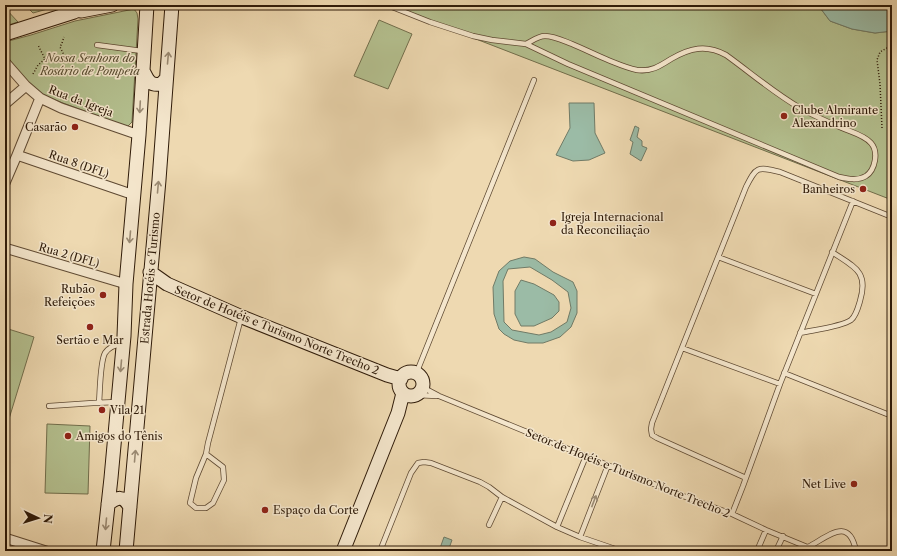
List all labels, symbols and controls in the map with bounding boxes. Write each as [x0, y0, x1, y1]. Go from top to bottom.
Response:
park label: Nossa Senhora do Rosário de Pompeía [39, 51, 140, 78]
one-way arrow [164, 52, 171, 65]
street label: Rua da Igreja [47, 82, 115, 120]
one-way arrow [137, 100, 144, 113]
place label: Clube Almirante Alexandrino [791, 103, 878, 130]
marker: Clube Almirante Alexandrino [779, 111, 789, 121]
place label: Casarão [25, 120, 67, 134]
marker: Casarão [70, 122, 80, 132]
street label: Rua 8 (DFL) [47, 147, 111, 181]
one-way arrow [155, 181, 162, 194]
place label: Banheiros [802, 182, 855, 196]
marker: Banheiros [858, 184, 868, 194]
place label: Igreja Internacional da Reconciliação [561, 210, 664, 237]
street label: Estrada Hotéis e Turismo [137, 211, 163, 344]
marker: Igreja Internacional da Reconciliação [548, 218, 558, 228]
one-way arrow [127, 230, 134, 243]
street label: Rua 2 (DFL) [37, 240, 101, 270]
place label: Rubão Refeições [44, 282, 95, 309]
street label: Setor de Hotéis e Turismo Norte Trecho 2 [173, 282, 381, 378]
marker: Rubão Refeições [98, 290, 108, 300]
marker: Sertão e Mar [85, 322, 95, 332]
place label: Sertão e Mar [56, 333, 124, 347]
one-way arrow [117, 359, 124, 372]
place label: Vila 21 [109, 403, 144, 417]
marker: Vila 21 [97, 405, 107, 415]
street label: Setor de Hotéis e Turismo Norte Trecho 2 [524, 425, 732, 521]
place label: Amigos do Tênis [75, 429, 163, 443]
marker: Amigos do Tênis [63, 431, 73, 441]
one-way arrow [131, 450, 139, 463]
place label: Net Live [802, 477, 846, 491]
marker: Net Live [849, 479, 859, 489]
one-way arrow [591, 496, 598, 508]
north arrow [18, 498, 58, 538]
place label: Espaço da Corte [273, 503, 359, 517]
marker: Espaço da Corte [260, 505, 270, 515]
text: N [41, 513, 55, 524]
one-way arrow [102, 517, 110, 530]

